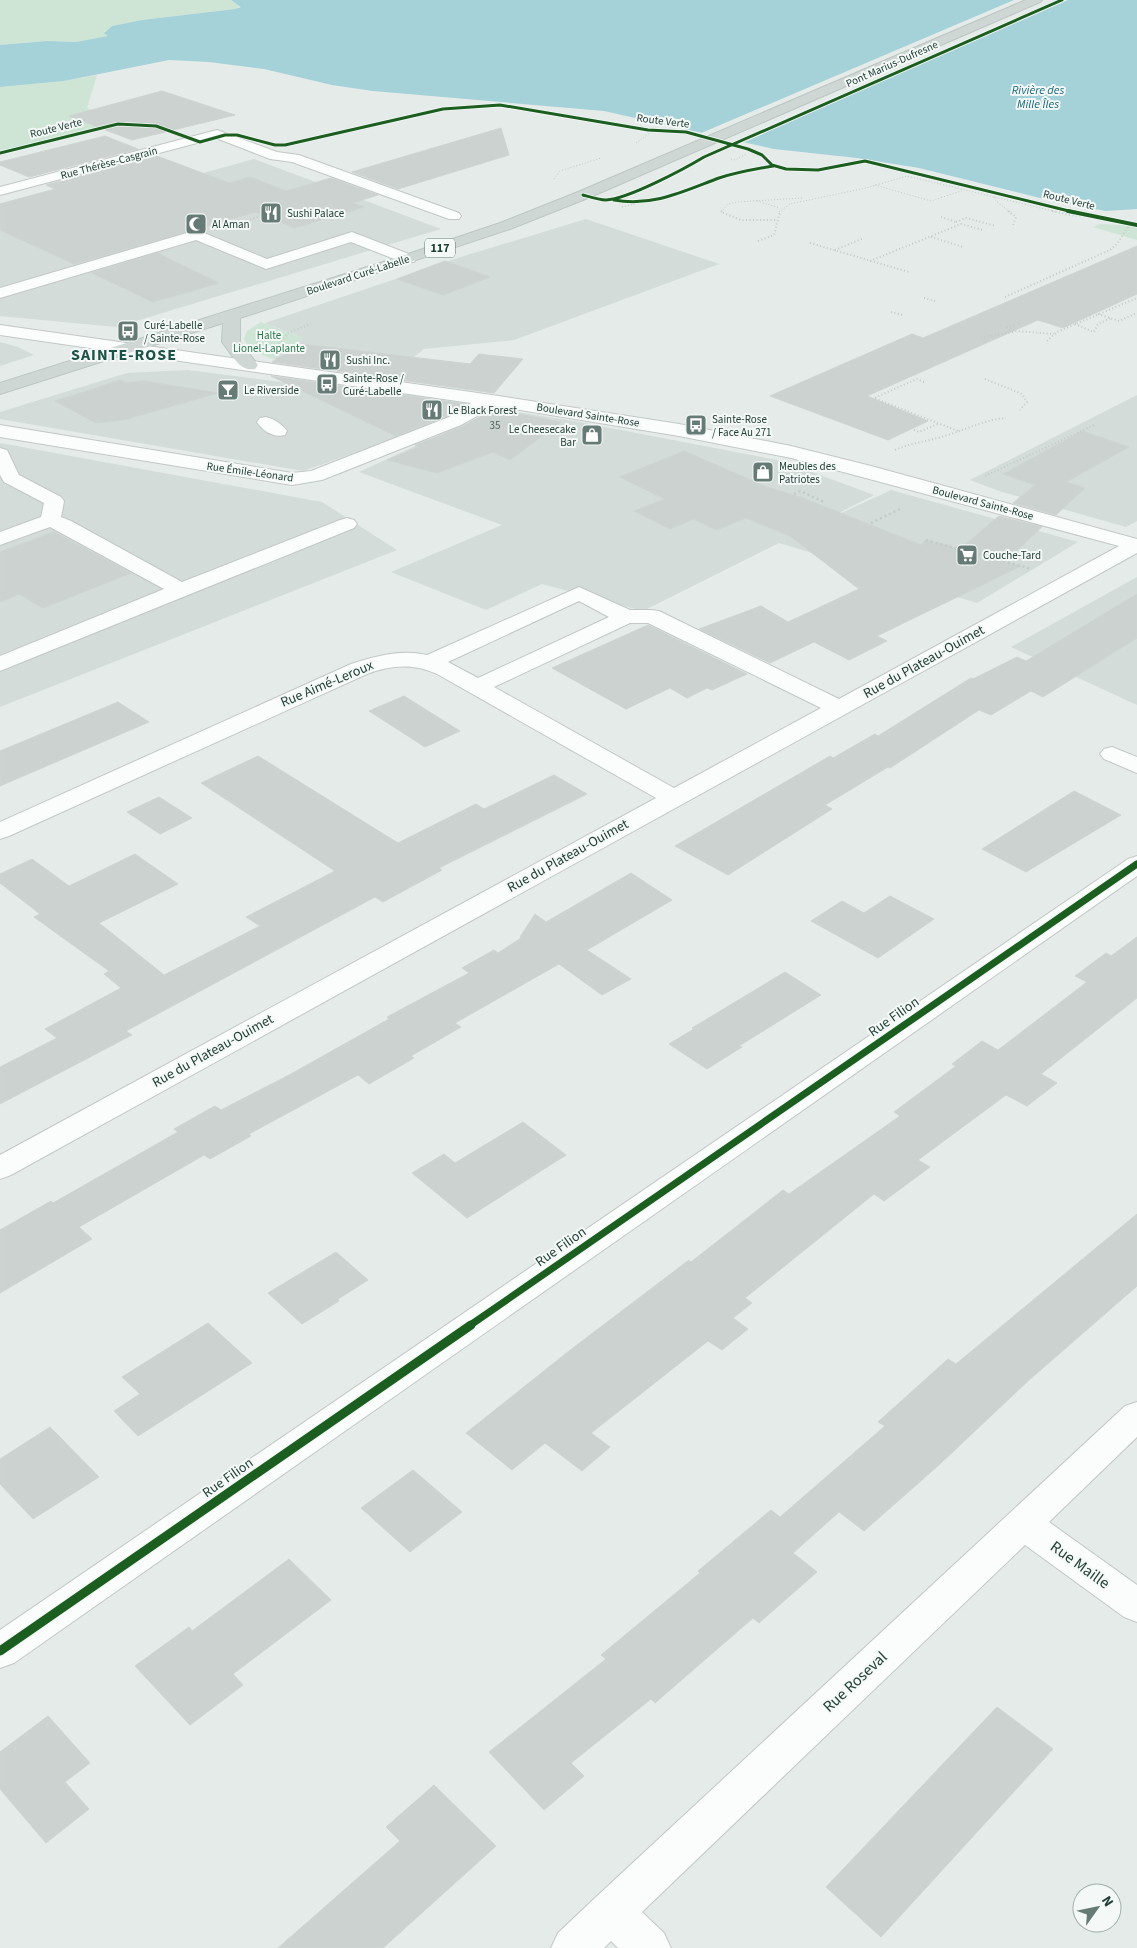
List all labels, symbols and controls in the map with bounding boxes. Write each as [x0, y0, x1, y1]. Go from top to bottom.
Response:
street label: Pont Marius-Dufresne [844, 37, 941, 91]
water label: Rivière des Mille Îles [1012, 82, 1064, 113]
street label: Route Verte [636, 110, 691, 132]
street label: Route Verte [28, 114, 84, 142]
street label: Rue Thérèse-Casgrain [59, 143, 159, 183]
street label: Route Verte [1041, 186, 1097, 214]
restaurant icon: Sushi Palace [259, 201, 283, 225]
place label: Sushi Palace [287, 206, 345, 221]
mosque icon: Al Aman [184, 212, 208, 236]
place label: Al Aman [212, 217, 250, 232]
road number: 117 [425, 238, 455, 258]
street label: Boulevard Curé-Labelle [305, 251, 412, 299]
place label: Curé-Labelle / Sainte-Rose [144, 318, 205, 346]
bus stop icon: Curé-Labelle / Sainte-Rose [116, 319, 140, 343]
park label: Halte Lionel-Laplante [233, 328, 306, 356]
district label: SAINTE-ROSE [71, 344, 177, 366]
restaurant icon: Sushi Inc. [318, 348, 342, 372]
place label: Sushi Inc. [346, 353, 390, 368]
place label: Sainte-Rose / Curé-Labelle [343, 371, 404, 399]
bus stop icon: Sainte-Rose / Curé-Labelle [315, 372, 339, 396]
bar icon: Le Riverside [216, 378, 240, 402]
place label: Le Riverside [244, 383, 300, 398]
restaurant icon: Le Black Forest [420, 398, 444, 422]
street label: Boulevard Sainte-Rose [535, 399, 641, 431]
place label: Le Black Forest [448, 403, 517, 418]
place label: Sainte-Rose / Face Au 271 [712, 412, 772, 440]
bus stop icon: Sainte-Rose / Face Au 271 [684, 413, 708, 437]
house number: 35 [490, 418, 500, 433]
place label: Le Cheesecake Bar [509, 422, 577, 450]
shop icon: Le Cheesecake Bar [580, 423, 604, 447]
street label: Rue Émile-Léonard [206, 458, 294, 486]
place label: Meubles des Patriotes [779, 459, 836, 487]
shop icon: Meubles des Patriotes [751, 460, 775, 484]
street label: Boulevard Sainte-Rose [931, 482, 1036, 524]
supermarket icon: Couche-Tard [955, 543, 979, 567]
place label: Couche-Tard [983, 548, 1041, 563]
street label: Rue du Plateau-Ouimet [860, 620, 988, 704]
street label: Rue Aimé-Leroux [277, 655, 377, 713]
street label: Rue du Plateau-Ouimet [504, 814, 632, 898]
street label: Rue Filion [865, 992, 923, 1042]
street label: Rue du Plateau-Ouimet [149, 1009, 277, 1093]
street label: Rue Filion [532, 1222, 590, 1272]
street label: Rue Filion [199, 1453, 257, 1503]
street label: Rue Maille [1046, 1536, 1114, 1594]
street label: Rue Roseval [818, 1646, 892, 1718]
north arrow [1072, 1883, 1122, 1933]
text: N [1096, 1892, 1118, 1911]

